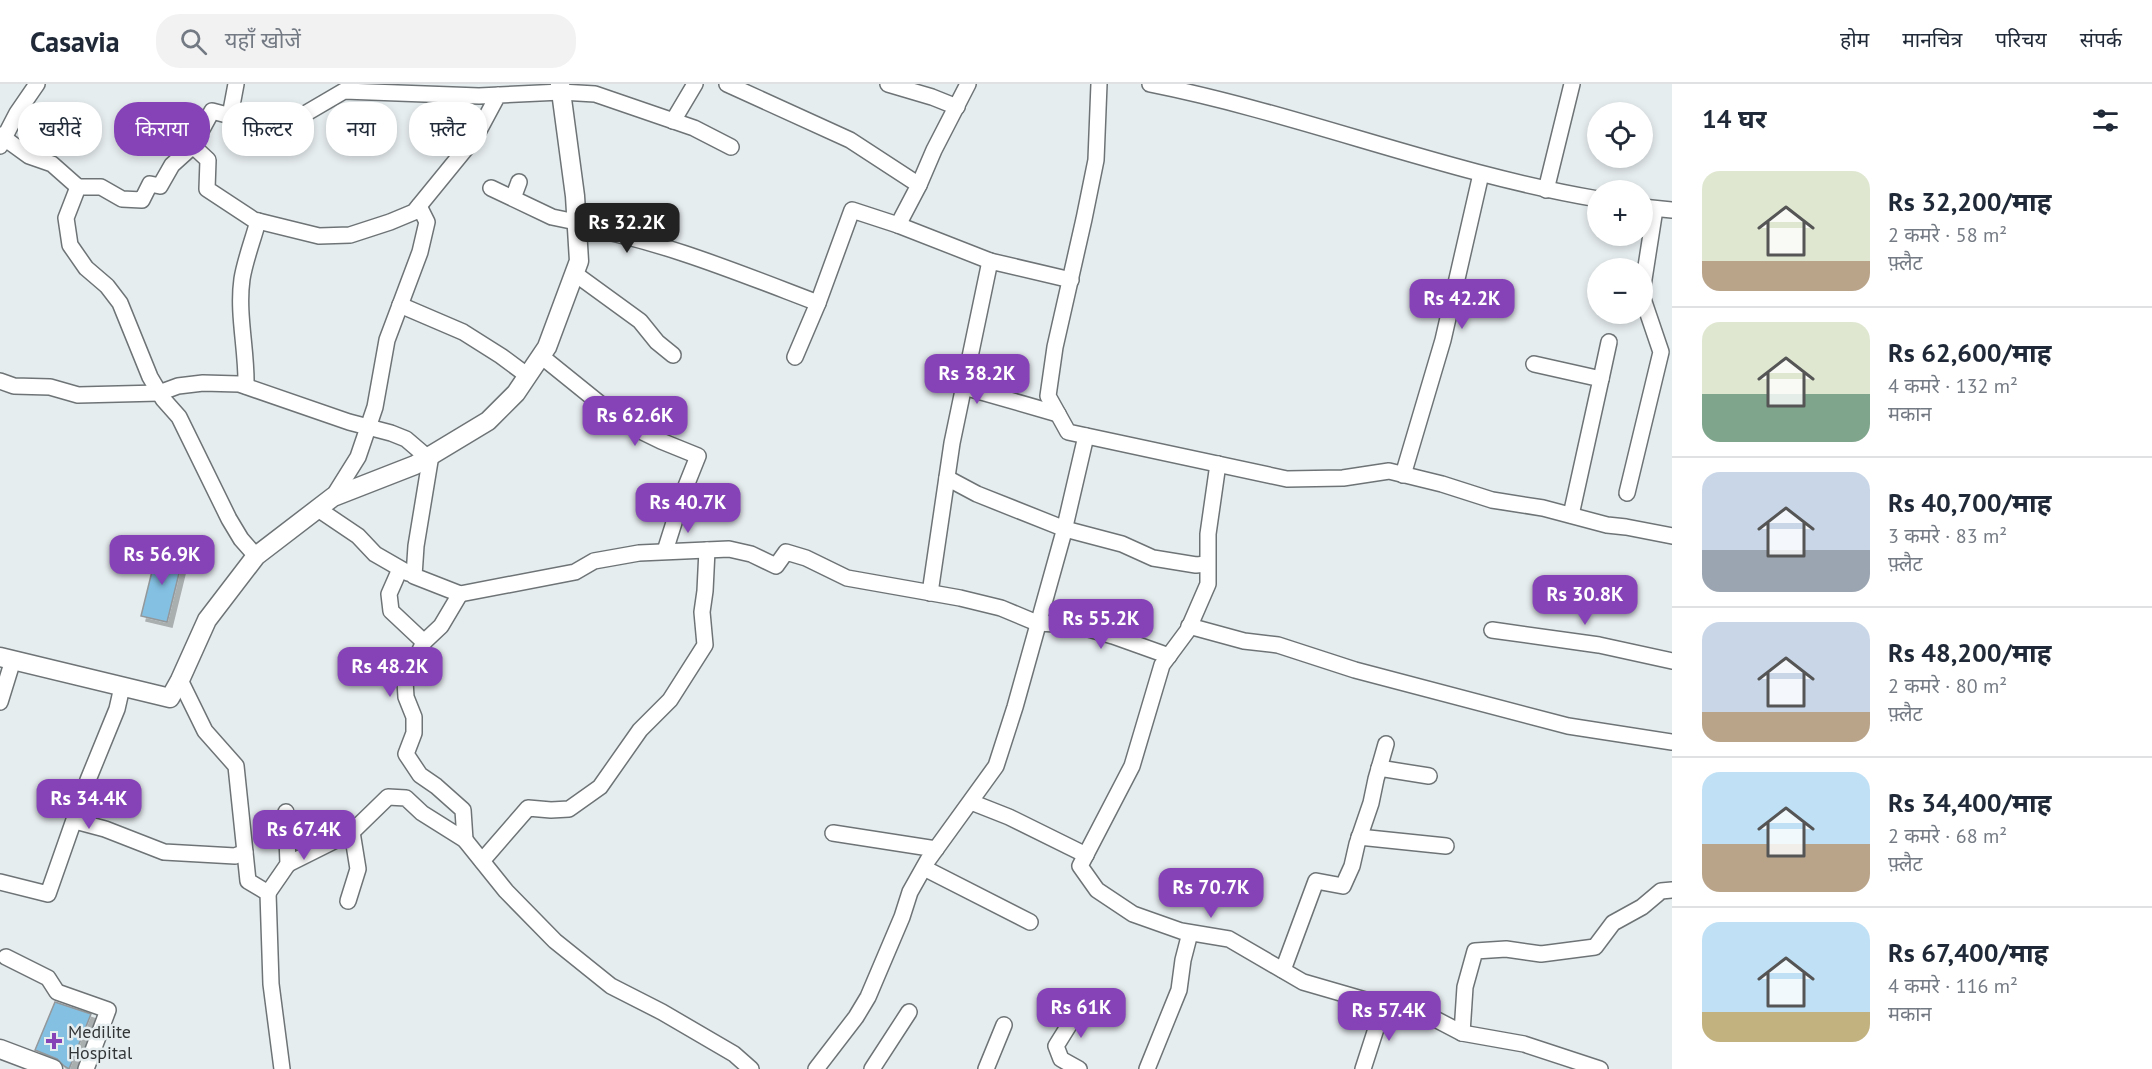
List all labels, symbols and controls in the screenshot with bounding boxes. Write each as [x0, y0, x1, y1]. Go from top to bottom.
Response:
search box [156, 14, 576, 68]
text: Casavia [30, 23, 120, 60]
icon: search [177, 25, 210, 58]
text: यहाँ खोजें [225, 26, 301, 54]
text: होम [1840, 26, 1869, 53]
text: मानचित्र [1902, 26, 1962, 53]
text: परिचय [1995, 26, 2047, 53]
text: संपर्क [2080, 26, 2122, 53]
chip: खरीदें [18, 102, 102, 156]
chip: किराया [114, 102, 210, 156]
chip: फ़िल्टर [222, 102, 314, 156]
chip: नया [326, 102, 397, 156]
chip: फ़्लैट [409, 102, 487, 156]
map controls [1587, 102, 1653, 324]
button: locate [1587, 102, 1653, 168]
text: 14 घर [1702, 102, 1766, 135]
icon: filters [2089, 104, 2122, 137]
button: + [1587, 180, 1653, 246]
text: Rs 32,200/माह [1888, 185, 2051, 218]
icon: home [1750, 195, 1822, 267]
pin: Rs 32.2K [565, 203, 689, 254]
text: Rs 32.2K [589, 209, 665, 235]
text: 2 कमरे · 58 m² [1888, 222, 2007, 248]
text: फ़्लैट [1888, 250, 1923, 276]
button: − [1587, 258, 1653, 324]
pin: Rs 42.2K [1400, 279, 1524, 330]
text: Rs 42.2K [1424, 285, 1500, 311]
text: Rs 62,600/माह [1888, 336, 2051, 369]
icon: home [1750, 346, 1822, 418]
pin: Rs 38.2K [915, 354, 1039, 405]
text: Rs 38.2K [939, 360, 1015, 386]
text: 4 कमरे · 132 m² [1888, 373, 2018, 399]
pin: Rs 62.6K [573, 396, 697, 447]
text: मकान [1888, 401, 1932, 427]
text: Rs 62.6K [597, 402, 673, 428]
pin: Rs 40.7K [626, 483, 750, 534]
text: Rs 40,700/माह [1888, 486, 2051, 519]
text: Rs 40.7K [650, 489, 726, 515]
icon: home [1750, 496, 1822, 568]
text: 3 कमरे · 83 m² [1888, 523, 2007, 549]
pin: Rs 56.9K [100, 535, 224, 586]
text: Rs 56.9K [124, 541, 200, 567]
text: फ़्लैट [1888, 551, 1923, 577]
pin: Rs 30.8K [1523, 575, 1647, 626]
text: Rs 30.8K [1547, 581, 1623, 607]
pin: Rs 55.2K [1039, 599, 1163, 650]
text: Rs 55.2K [1063, 605, 1139, 631]
text: Rs 48,200/माह [1888, 636, 2051, 669]
icon: home [1750, 646, 1822, 718]
pin: Rs 48.2K [328, 647, 452, 698]
text: Rs 48.2K [352, 653, 428, 679]
text: 2 कमरे · 80 m² [1888, 673, 2007, 699]
text: फ़्लैट [1888, 701, 1923, 727]
pin: Rs 34.4K [27, 779, 151, 830]
text: Rs 34.4K [51, 785, 127, 811]
text: Rs 34,400/माह [1888, 786, 2051, 819]
icon: home [1750, 796, 1822, 868]
pin: Rs 67.4K [242, 810, 366, 861]
text: Rs 67.4K [267, 816, 341, 842]
text: 2 कमरे · 68 m² [1888, 823, 2007, 849]
text: फ़्लैट [1888, 851, 1923, 877]
pin: Rs 70.7K [1149, 868, 1273, 919]
text: Rs 70.7K [1173, 874, 1249, 900]
text: Rs 67,400/माह [1888, 936, 2048, 969]
icon: home [1750, 946, 1822, 1018]
text: 4 कमरे · 116 m² [1888, 973, 2018, 999]
pin: Rs 61K [1032, 988, 1130, 1039]
pin: Rs 57.4K [1327, 991, 1451, 1042]
text: Rs 61K [1051, 994, 1111, 1020]
text: Rs 57.4K [1352, 997, 1426, 1023]
text: मकान [1888, 1001, 1932, 1027]
place label: Medilite Hospital [68, 1020, 133, 1064]
marker: Medilite Hospital [45, 1032, 63, 1050]

